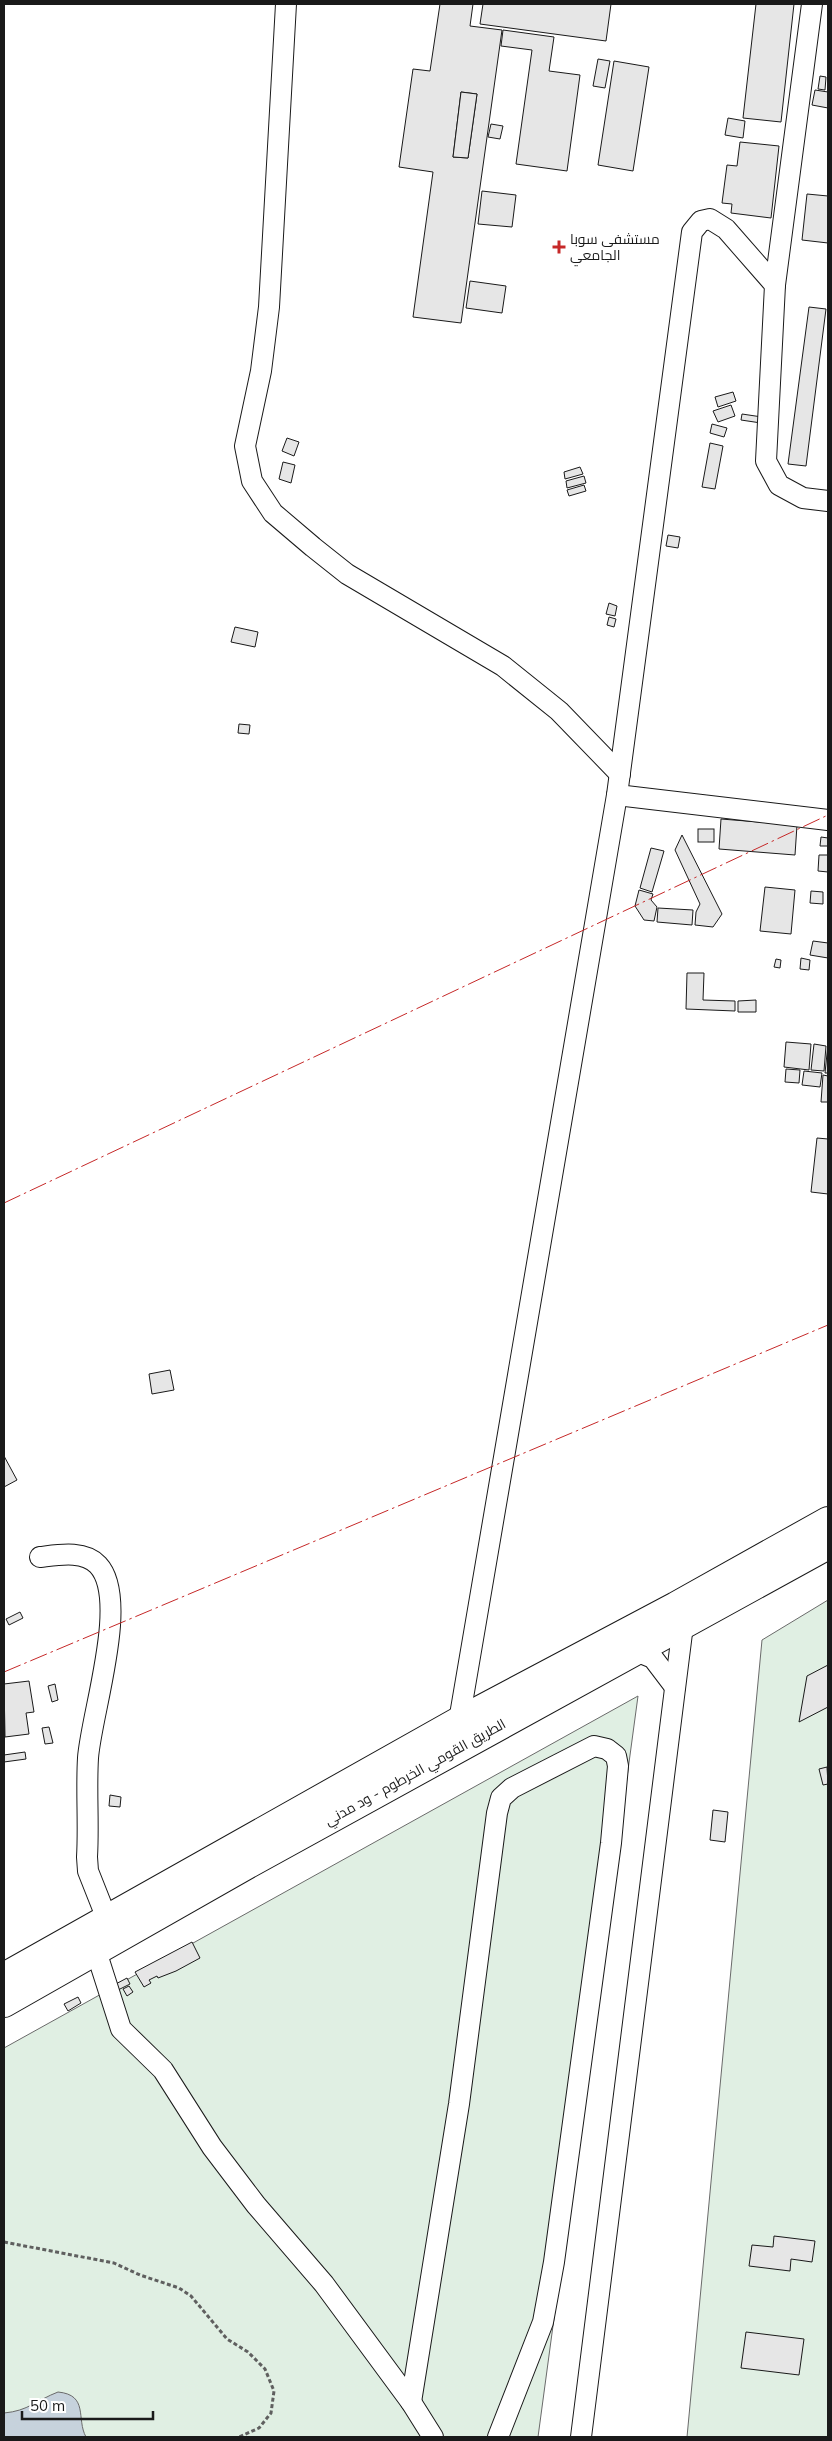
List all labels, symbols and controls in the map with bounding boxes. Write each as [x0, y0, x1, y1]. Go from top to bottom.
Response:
place label: مستشفى سوبا الجامعي [570, 230, 660, 267]
marker: مستشفى سوبا الجامعي [552, 240, 566, 254]
street label: الطريق القومي الخرطوم - ود مدني [321, 1715, 510, 1832]
scale bar [22, 2388, 154, 2420]
text: 50 m [30, 2396, 65, 2415]

